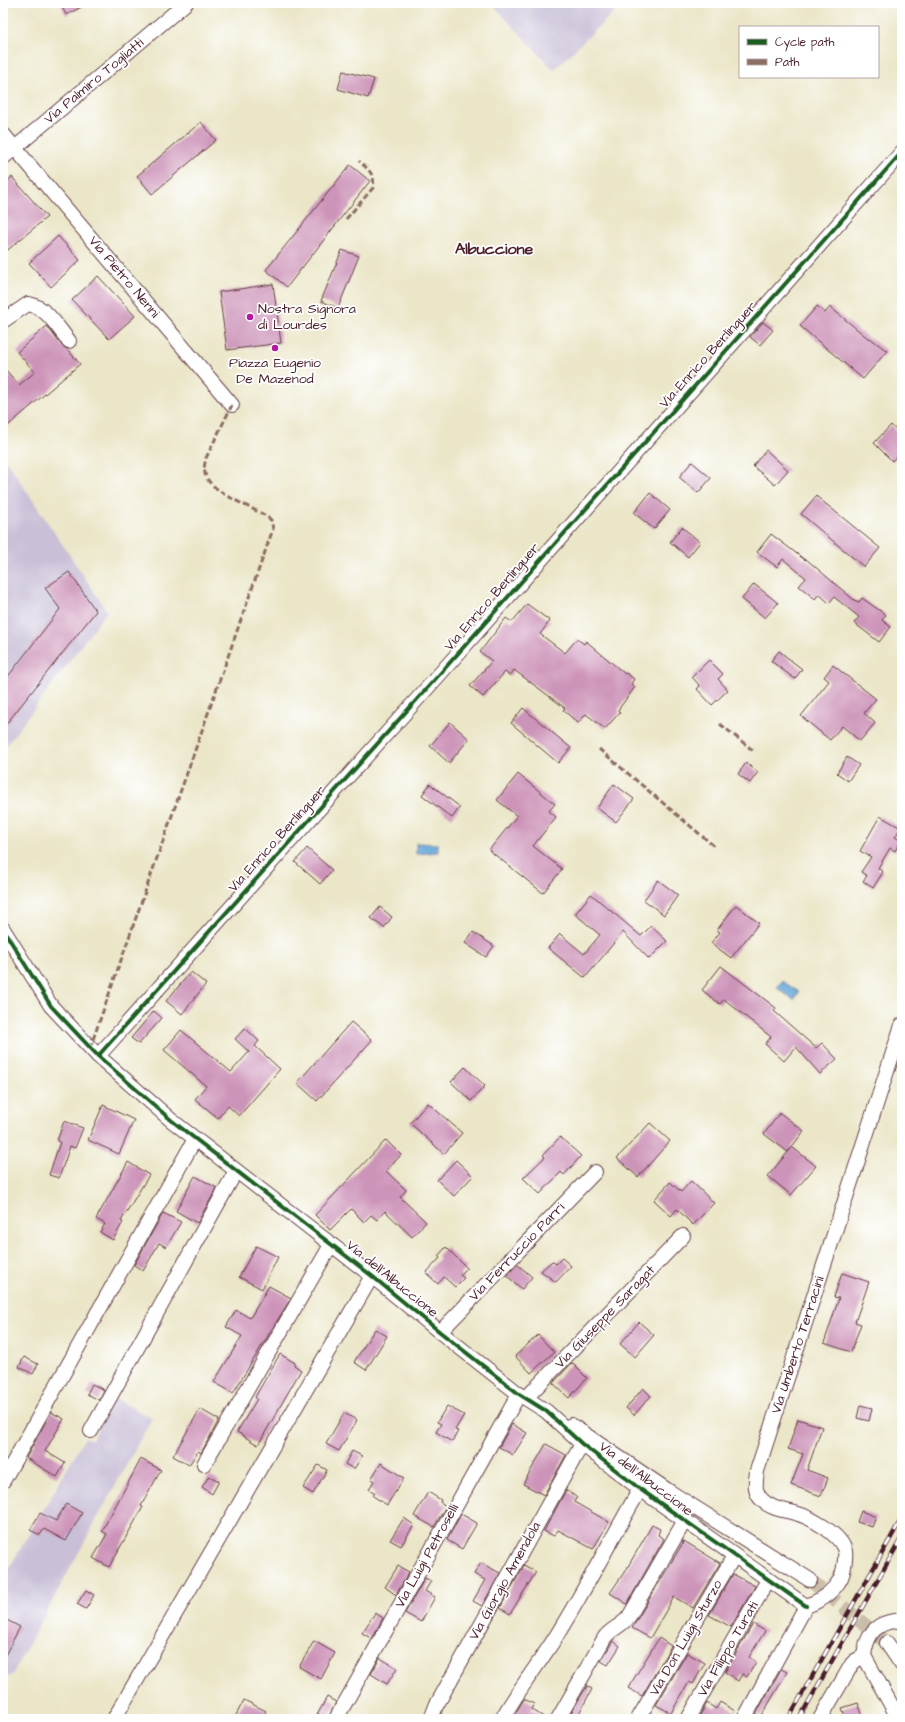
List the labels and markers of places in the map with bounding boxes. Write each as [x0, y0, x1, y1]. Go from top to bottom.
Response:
place label: Nostra Signora di Lourdes [258, 299, 356, 335]
marker: Nostra Signora di Lourdes [245, 312, 255, 322]
marker: Piazza Eugenio De Mazenod [270, 343, 280, 353]
place label: Piazza Eugenio De Mazenod [229, 353, 321, 389]

